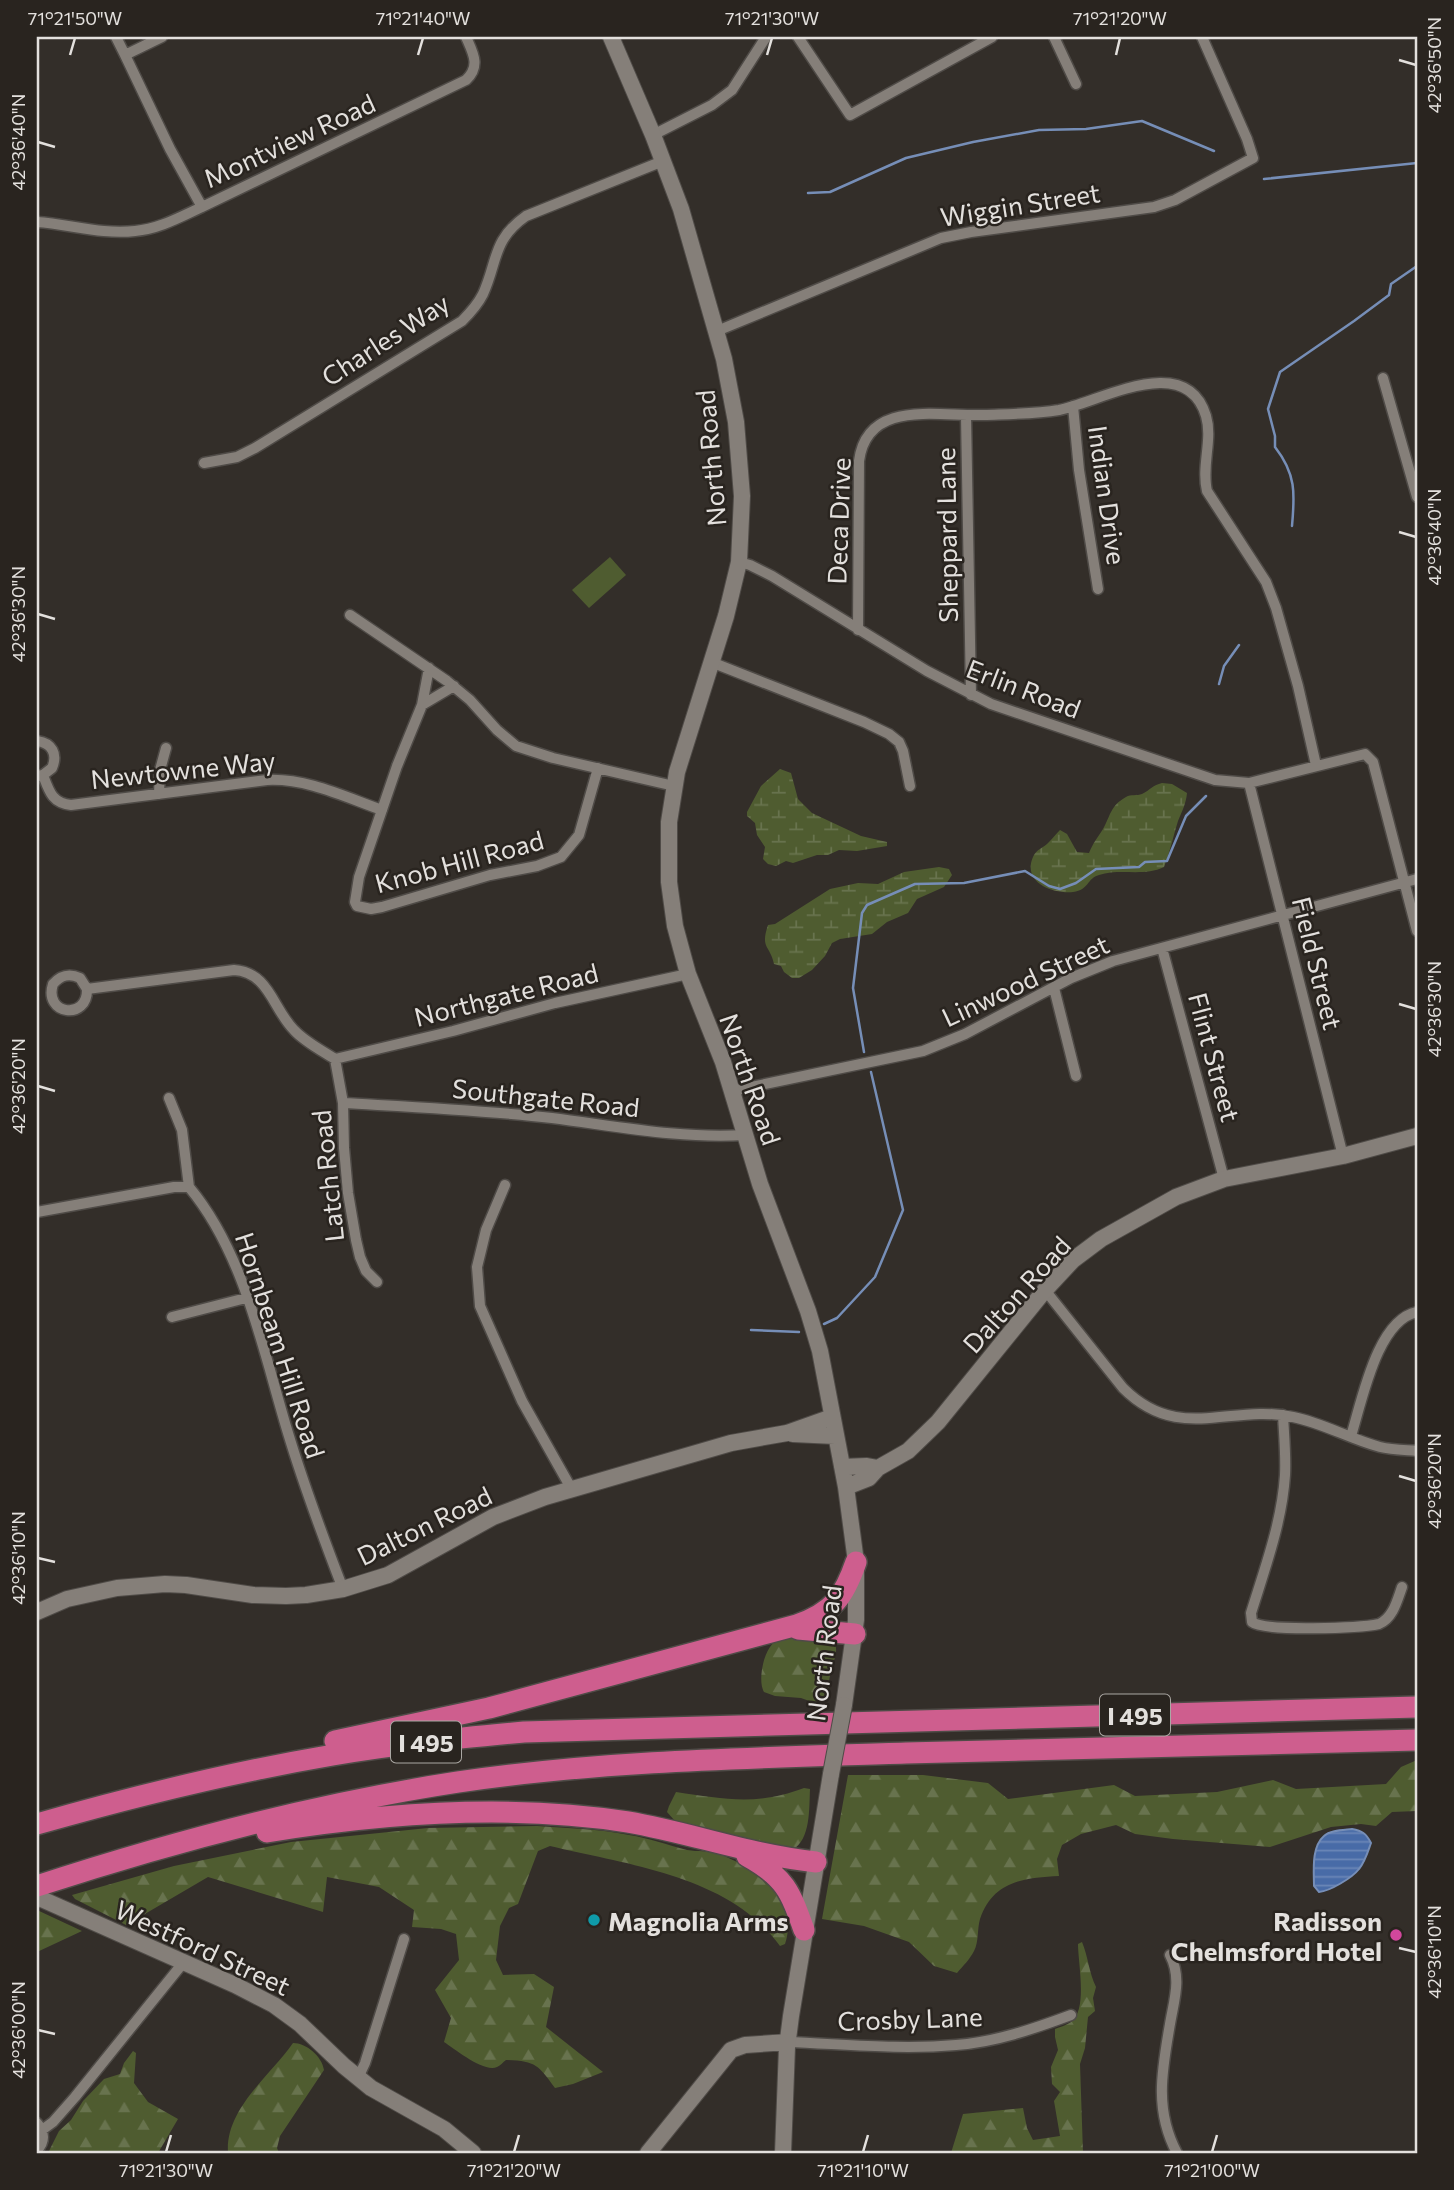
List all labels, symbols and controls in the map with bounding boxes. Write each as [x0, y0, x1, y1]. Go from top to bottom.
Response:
text: 71°21'50"W [28, 7, 122, 29]
text: 71°21'40"W [376, 7, 470, 29]
text: 71°21'30"W [725, 7, 819, 29]
text: 71°21'20"W [1073, 7, 1167, 29]
text: 42°36'50"N [1423, 17, 1445, 113]
street label: Montview Road [198, 87, 380, 193]
text: 42°36'40"N [7, 94, 29, 190]
street label: Wiggin Street [938, 176, 1102, 232]
street label: Charles Way [315, 286, 455, 392]
street label: North Road [689, 389, 731, 527]
street label: Indian Drive [1083, 423, 1133, 567]
street label: Sheppard Lane [929, 447, 963, 623]
street label: Deca Drive [820, 457, 856, 585]
text: 42°36'40"N [1423, 489, 1445, 585]
text: 42°36'30"N [7, 566, 29, 662]
street label: Erlin Road [963, 652, 1085, 724]
street label: Newtowne Way [89, 744, 277, 794]
street label: Knob Hill Road [371, 824, 547, 898]
street label: Field Street [1287, 894, 1349, 1032]
street label: Linwood Street [936, 928, 1114, 1032]
street label: Northgate Road [411, 956, 601, 1032]
text: 42°36'30"N [1423, 961, 1445, 1057]
street label: Flint Street [1183, 989, 1247, 1125]
street label: North Road [714, 1009, 788, 1149]
text: 42°36'20"N [7, 1038, 29, 1134]
street label: Southgate Road [451, 1072, 641, 1122]
street label: Latch Road [305, 1109, 349, 1243]
street label: Hornbeam Hill Road [230, 1228, 332, 1462]
street label: Dalton Road [956, 1229, 1076, 1359]
text: 42°36'20"N [1423, 1433, 1445, 1529]
street label: Dalton Road [352, 1479, 496, 1571]
text: 42°36'10"N [7, 1511, 29, 1605]
street label: North Road [799, 1583, 847, 1723]
road number: I 495 [1100, 1694, 1170, 1736]
road number: I 495 [391, 1722, 461, 1762]
street label: Westford Street [111, 1893, 295, 2001]
place label: Magnolia Arms [608, 1905, 789, 1936]
place label: Radisson Chelmsford Hotel [1171, 1905, 1382, 1966]
text: 42°36'10"N [1423, 1905, 1445, 1999]
marker: Magnolia Arms [586, 1912, 602, 1928]
marker: Radisson Chelmsford Hotel [1388, 1927, 1404, 1943]
text: 42°36'00"N [7, 1981, 29, 2079]
street label: Crosby Lane [837, 2000, 983, 2036]
text: 71°21'30"W [119, 2159, 213, 2181]
text: 71°21'20"W [467, 2159, 561, 2181]
text: 71°21'10"W [817, 2159, 909, 2181]
text: 71°21'00"W [1164, 2159, 1260, 2181]

